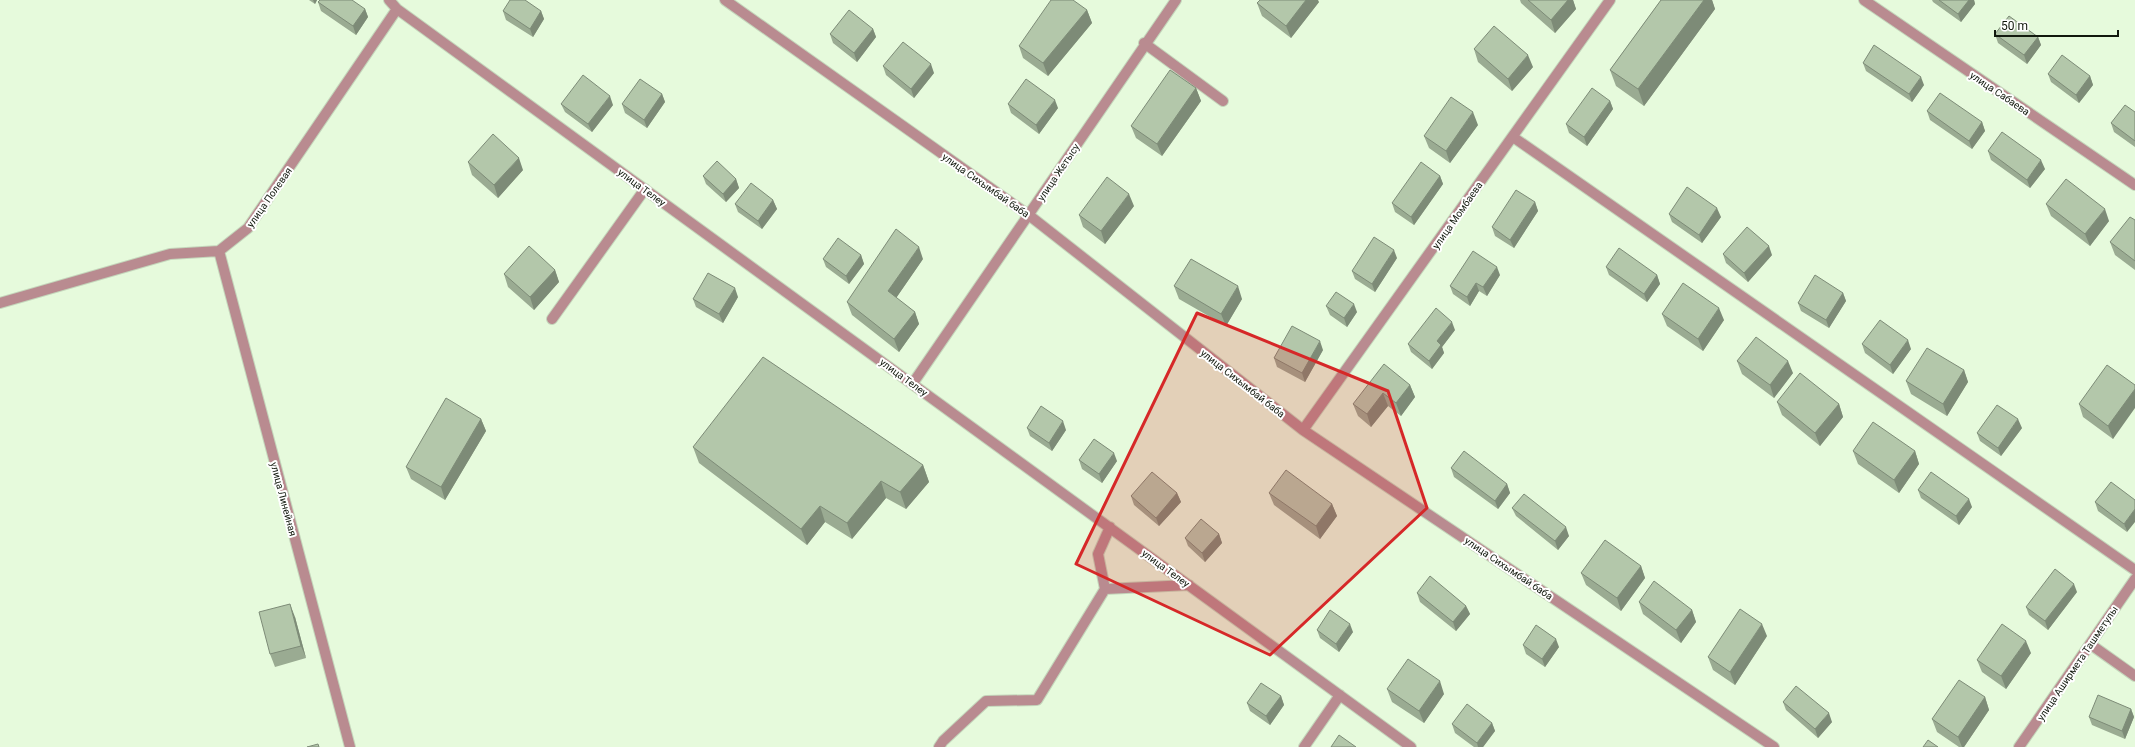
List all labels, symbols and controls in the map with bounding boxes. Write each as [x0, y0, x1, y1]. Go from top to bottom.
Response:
scale bar [1995, 12, 2118, 38]
text: 50 m [2001, 19, 2028, 33]
street label: улица Сабаева [1968, 69, 2032, 117]
street label: улица Жетысу [1035, 141, 1082, 203]
street label: улица Сихымбай баба [940, 151, 1031, 220]
street label: улица Полевая [245, 165, 294, 229]
street label: улица Телеу [616, 166, 668, 209]
street label: улица Момбаева [1430, 180, 1485, 251]
street label: улица Сихымбай баба [1199, 347, 1287, 420]
street label: улица Телеу [878, 356, 930, 399]
street label: улица Линейная [268, 461, 299, 537]
street label: улица Сихымбай баба [1463, 535, 1555, 602]
street label: улица Телеу [1140, 547, 1192, 590]
street label: улица Аширмета Ташметулы [2035, 604, 2120, 723]

